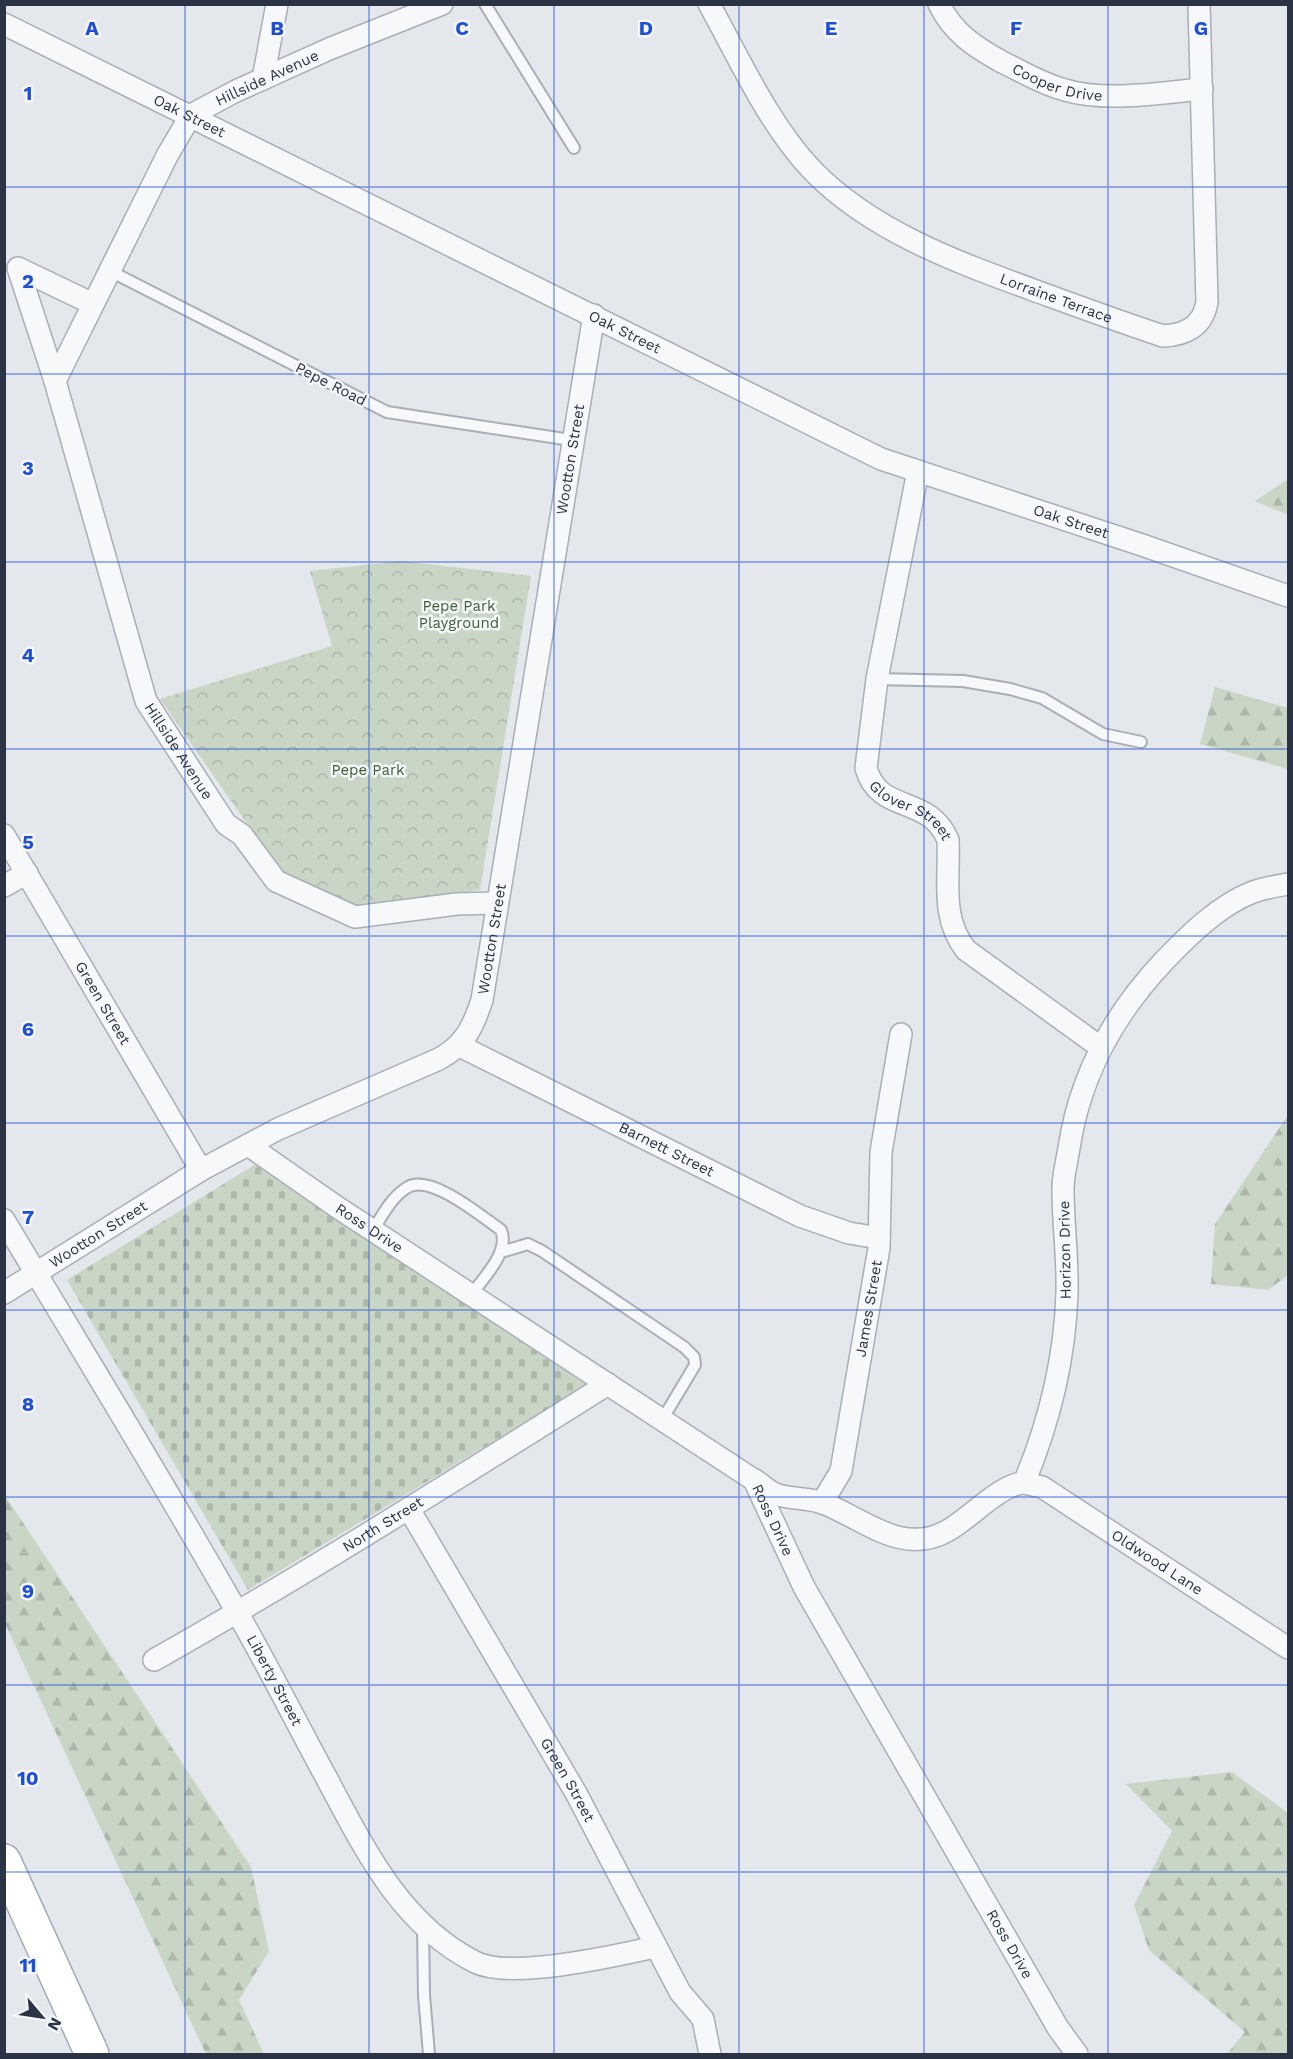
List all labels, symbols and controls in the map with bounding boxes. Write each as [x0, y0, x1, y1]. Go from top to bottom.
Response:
text: A [85, 16, 99, 40]
text: B [270, 16, 284, 40]
text: C [455, 16, 469, 40]
text: D [639, 16, 653, 40]
text: E [825, 16, 837, 40]
text: F [1010, 16, 1022, 40]
text: G [1194, 16, 1208, 40]
street label: Hillside Avenue [213, 46, 321, 110]
street label: Cooper Drive [1009, 60, 1103, 105]
text: 1 [24, 81, 32, 105]
street label: Oak Street [150, 91, 229, 142]
text: 2 [22, 269, 34, 293]
street label: Lorraine Terrace [997, 269, 1115, 327]
street label: Oak Street [586, 306, 665, 358]
street label: Pepe Road [292, 358, 370, 410]
street label: Wootton Street [552, 402, 588, 516]
text: 3 [22, 456, 34, 480]
street label: Oak Street [1031, 501, 1112, 543]
park label: Pepe Park Playground [419, 597, 499, 632]
text: 4 [22, 643, 35, 667]
street label: Hillside Avenue [141, 699, 217, 803]
park label: Pepe Park [331, 761, 405, 779]
street label: Glover Street [865, 777, 956, 844]
text: 5 [22, 830, 34, 854]
street label: Wootton Street [474, 882, 510, 996]
street label: Green Street [71, 958, 135, 1049]
text: 6 [22, 1017, 34, 1041]
street label: Barnett Street [616, 1118, 718, 1181]
street label: Wootton Street [46, 1197, 151, 1272]
street label: Ross Drive [332, 1199, 406, 1257]
street label: Horizon Drive [1055, 1201, 1075, 1299]
text: 7 [22, 1205, 34, 1229]
street label: James Street [852, 1258, 886, 1358]
text: 8 [22, 1392, 34, 1416]
street label: Ross Drive [748, 1481, 797, 1559]
street label: North Street [339, 1492, 427, 1556]
street label: Oldwood Lane [1108, 1526, 1206, 1599]
text: 9 [22, 1579, 34, 1603]
street label: Liberty Street [243, 1632, 306, 1730]
street label: Green Street [537, 1735, 599, 1826]
text: 10 [17, 1766, 39, 1790]
street label: Ross Drive [983, 1906, 1037, 1982]
text: 11 [19, 1953, 37, 1977]
north arrow [12, 1987, 72, 2047]
text: N [43, 2014, 66, 2034]

